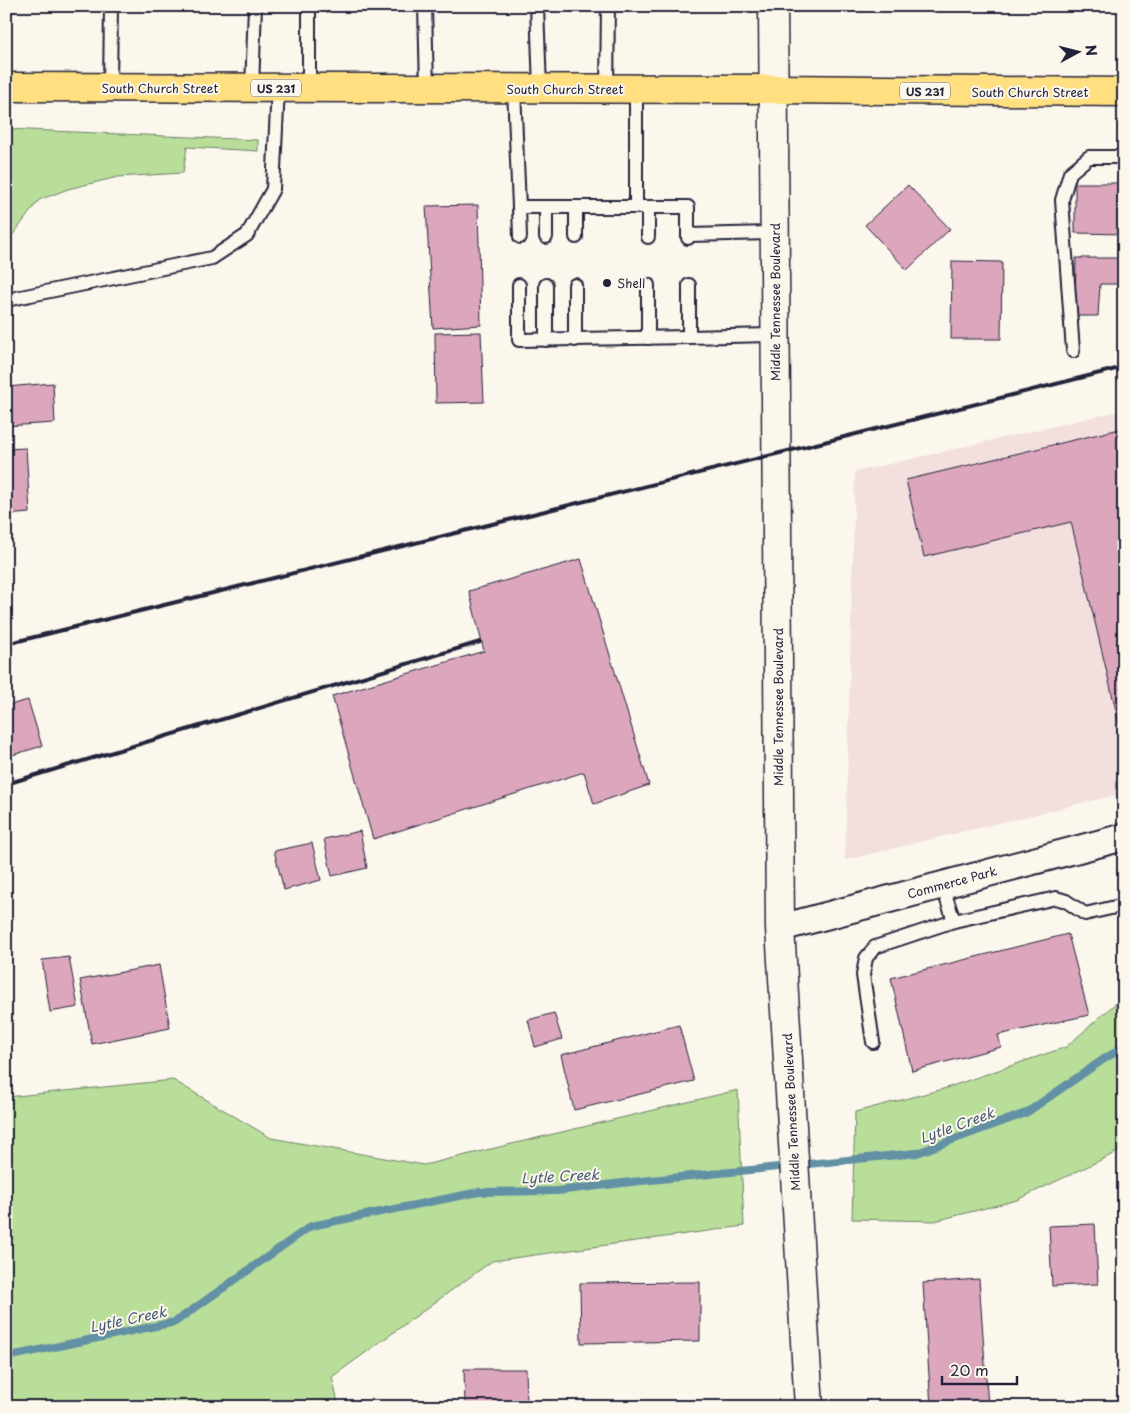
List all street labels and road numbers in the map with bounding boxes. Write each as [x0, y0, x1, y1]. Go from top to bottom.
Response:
street label: South Church Street [101, 79, 219, 97]
road number: US 231 [251, 80, 301, 96]
street label: South Church Street [506, 80, 624, 98]
road number: US 231 [900, 82, 950, 100]
street label: South Church Street [971, 83, 1089, 101]
street label: Middle Tennessee Boulevard [766, 222, 784, 381]
street label: Middle Tennessee Boulevard [769, 627, 787, 786]
street label: Commerce Park [905, 861, 999, 903]
street label: Middle Tennessee Boulevard [778, 1032, 804, 1191]

